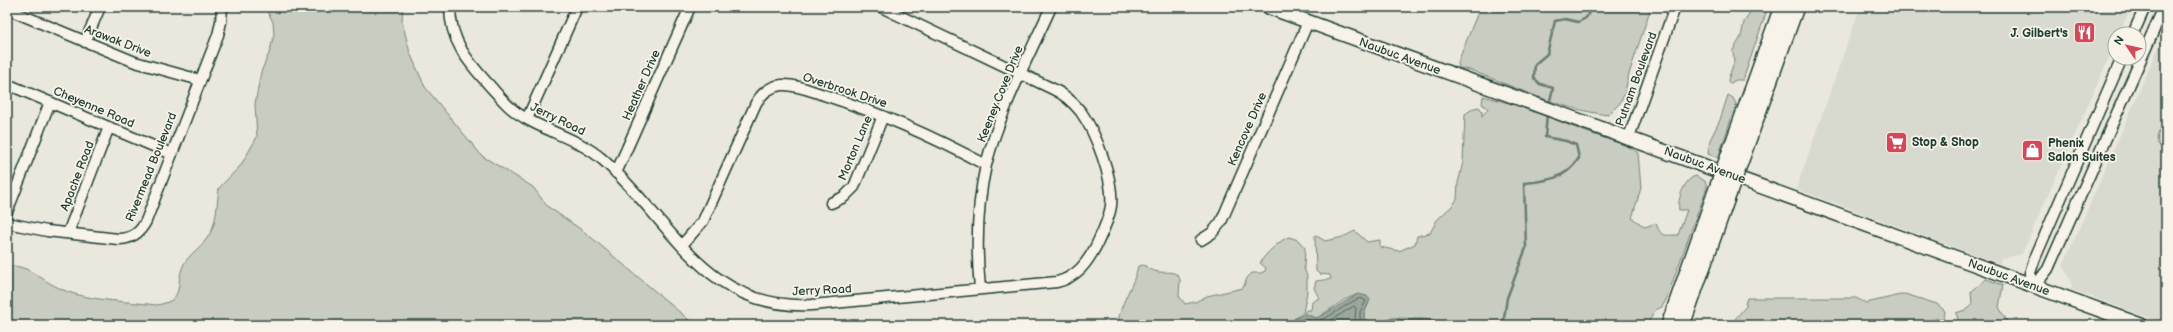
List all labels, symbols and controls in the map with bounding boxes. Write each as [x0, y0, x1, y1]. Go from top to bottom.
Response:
restaurant icon: J. Gilbert's [2071, 20, 2097, 46]
street label: Arawak Drive [82, 22, 153, 61]
place label: J. Gilbert's [2011, 26, 2068, 41]
north arrow [2107, 26, 2147, 66]
street label: Putnam Boulevard [1612, 30, 1661, 128]
text: N [2111, 34, 2127, 48]
street label: Naubuc Avenue [1357, 35, 1443, 78]
street label: Keeney Cove Drive [974, 44, 1027, 145]
street label: Heather Drive [619, 47, 664, 123]
street label: Overbrook Drive [801, 70, 889, 111]
street label: Cheyenne Road [51, 84, 137, 131]
street label: Kencove Drive [1225, 90, 1270, 168]
street label: Jerry Road [528, 100, 588, 139]
street label: Rivermead Boulevard [123, 110, 180, 224]
street label: Morton Lane [835, 114, 876, 183]
supermarket icon: Stop & Shop [1884, 129, 1910, 155]
place label: Stop & Shop [1912, 135, 1979, 150]
place label: Phenix Salon Suites [2048, 136, 2116, 165]
shop icon: Phenix Salon Suites [2020, 137, 2046, 163]
street label: Apache Road [57, 139, 98, 213]
street label: Naubuc Avenue [1662, 144, 1748, 187]
street label: Naubuc Avenue [1966, 256, 2052, 299]
street label: Jerry Road [792, 281, 852, 300]

